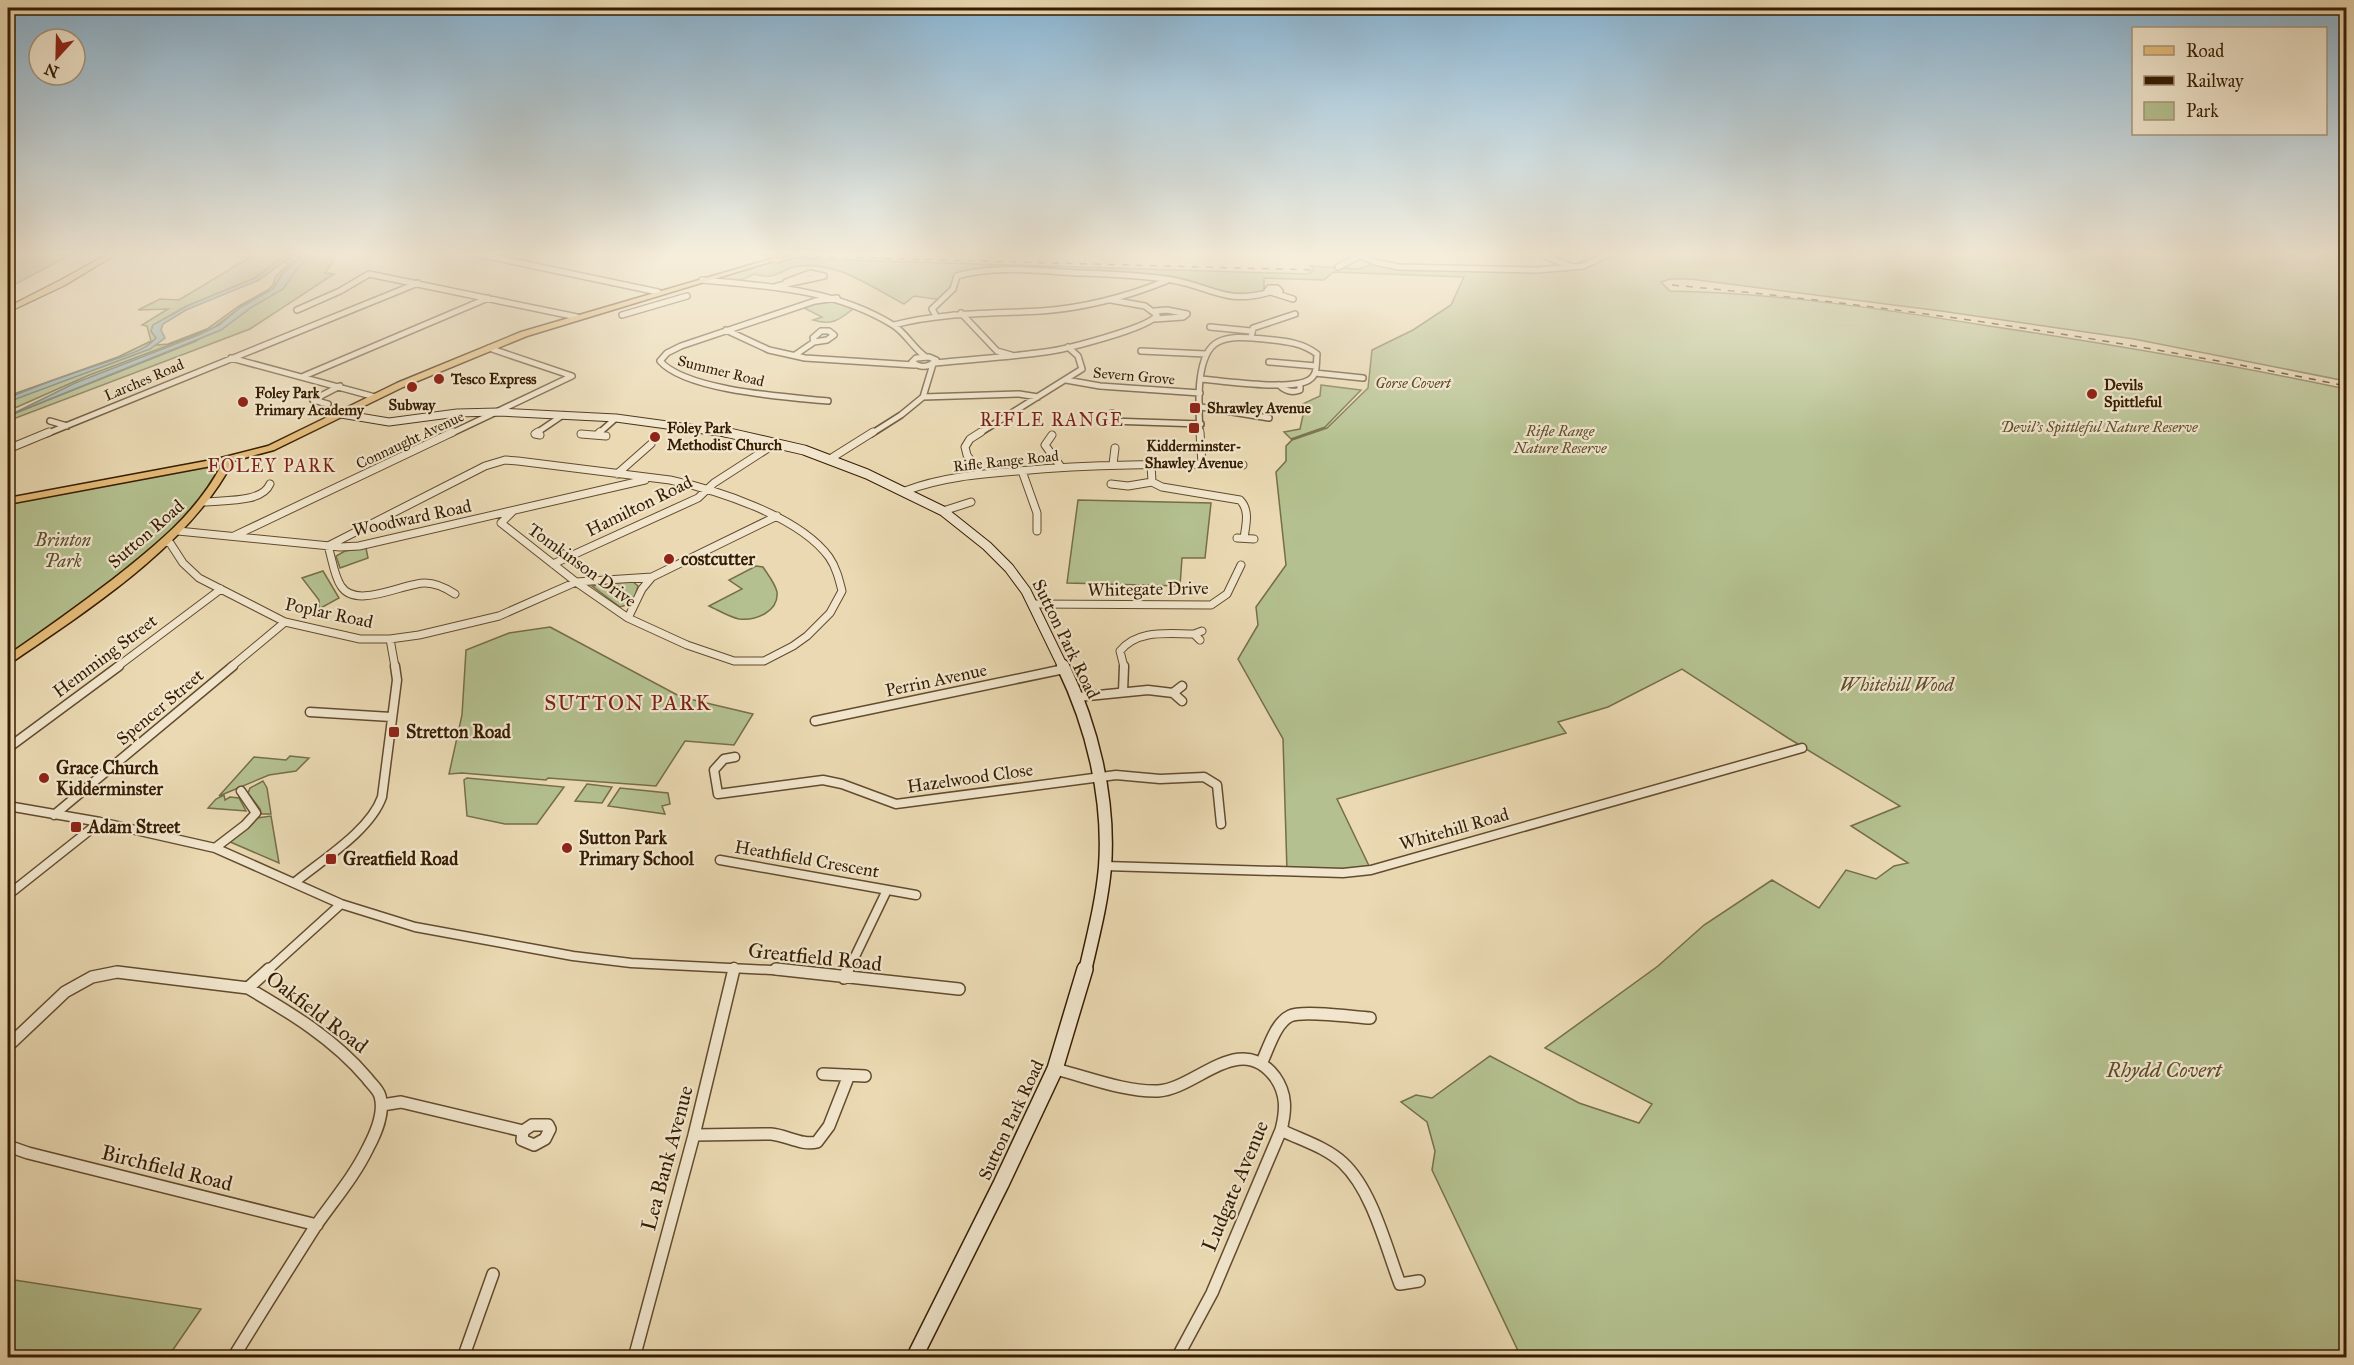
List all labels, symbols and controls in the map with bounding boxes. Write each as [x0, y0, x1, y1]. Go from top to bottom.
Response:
north arrow [27, 27, 87, 87]
legend [2132, 27, 2327, 135]
text: Road [2186, 40, 2224, 62]
text: N [41, 59, 61, 82]
text: Railway [2186, 70, 2244, 92]
text: Park [2186, 100, 2219, 122]
street label: Summer Road [676, 352, 767, 391]
street label: Larches Road [102, 355, 187, 405]
street label: Severn Grove [1092, 363, 1176, 389]
place label: Tesco Express [450, 370, 537, 389]
marker: Tesco Express [432, 372, 446, 386]
park label: Gorse Covert [1375, 374, 1452, 392]
place label: Devils Spittleful [2104, 376, 2163, 412]
marker: Subway [405, 380, 419, 394]
place label: Foley Park Primary Academy [255, 384, 365, 420]
marker: Devils Spittleful [2085, 387, 2099, 401]
marker: Foley Park Primary Academy [236, 395, 250, 409]
place label: Subway [389, 396, 436, 415]
place label: Shrawley Avenue [1207, 399, 1312, 418]
marker: Shrawley Avenue [1188, 401, 1202, 415]
street label: Connaught Avenue [353, 407, 467, 473]
district label: RIFLE RANGE [980, 409, 1124, 431]
park label: Devil's Spittleful Nature Reserve [2000, 418, 2198, 437]
place label: Foley Park Methodist Church [667, 419, 783, 454]
marker: Kidderminster- Shawley Avenue [1187, 421, 1201, 435]
park label: Rifle Range Nature Reserve [1512, 422, 1607, 457]
marker: Foley Park Methodist Church [648, 430, 662, 444]
place label: Kidderminster- Shawley Avenue [1145, 437, 1244, 473]
street label: Rifle Range Road [952, 446, 1060, 475]
district label: FOLEY PARK [207, 455, 337, 477]
street label: Hamilton Road [582, 471, 696, 541]
street label: Sutton Road [103, 495, 189, 573]
street label: Woodward Road [351, 495, 473, 541]
street label: Tomkinson Drive [523, 518, 641, 612]
park label: Brinton Park [34, 529, 92, 572]
place label: costcutter [681, 548, 756, 570]
marker: costcutter [662, 552, 676, 566]
street label: Sutton Park Road [1028, 576, 1104, 702]
street label: Whitegate Drive [1087, 577, 1209, 602]
street label: Poplar Road [283, 593, 375, 633]
street label: Hemming Street [49, 609, 163, 703]
street label: Perrin Avenue [883, 658, 989, 702]
street label: Spencer Street [112, 664, 209, 750]
park label: Whitehill Wood [1840, 674, 1956, 696]
district label: SUTTON PARK [544, 690, 712, 716]
place label: Stretton Road [406, 721, 512, 743]
marker: Stretton Road [387, 725, 401, 739]
place label: Grace Church Kidderminster [56, 757, 164, 800]
street label: Hazelwood Close [906, 758, 1034, 798]
marker: Grace Church Kidderminster [37, 771, 51, 785]
street label: Whitehill Road [1397, 803, 1511, 855]
place label: Adam Street [87, 816, 181, 838]
marker: Adam Street [69, 820, 83, 834]
place label: Sutton Park Primary School [579, 827, 695, 871]
street label: Heathfield Crescent [733, 835, 882, 883]
marker: Sutton Park Primary School [560, 841, 574, 855]
place label: Greatfield Road [343, 848, 459, 870]
marker: Greatfield Road [324, 852, 338, 866]
street label: Greatfield Road [747, 937, 884, 977]
street label: Oakfield Road [261, 965, 373, 1059]
street label: Sutton Park Road [973, 1056, 1049, 1184]
park label: Rhydd Covert [2106, 1057, 2223, 1083]
street label: Lea Bank Avenue [635, 1082, 699, 1233]
street label: Ludgate Avenue [1196, 1116, 1274, 1255]
street label: Birchfield Road [99, 1139, 236, 1197]

